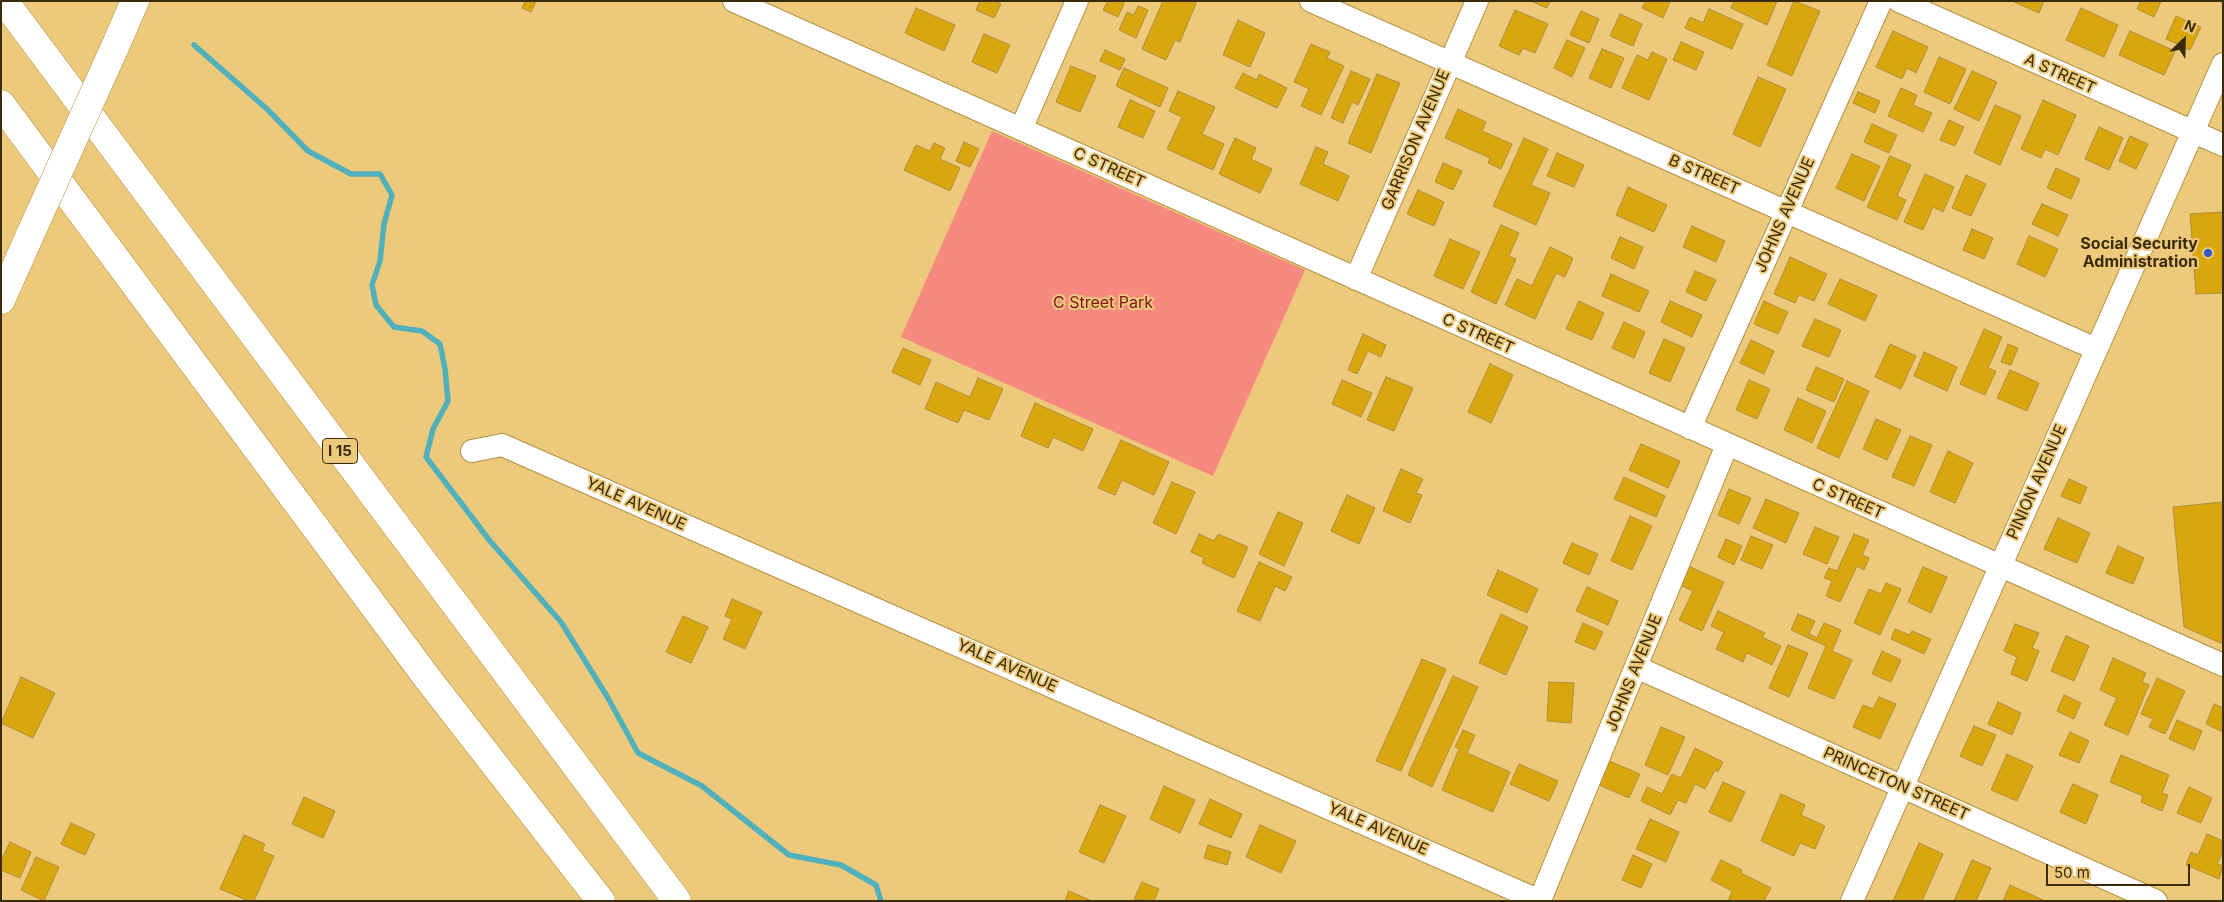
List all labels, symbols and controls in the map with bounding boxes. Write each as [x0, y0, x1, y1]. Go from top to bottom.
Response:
north arrow [2159, 15, 2209, 65]
text: N [2182, 16, 2199, 36]
street label: A STREET [2021, 50, 2099, 98]
street label: GARRISON AVENUE [1378, 67, 1454, 213]
street label: C STREET [1070, 144, 1148, 192]
street label: B STREET [1666, 151, 1742, 199]
street label: JOHNS AVENUE [1751, 154, 1819, 276]
place label: Social Security Administration [2080, 234, 2198, 272]
marker: Social Security Administration [2202, 247, 2214, 259]
park label: C Street Park [1053, 293, 1153, 313]
street label: C STREET [1439, 310, 1517, 358]
street label: PINION AVENUE [2003, 422, 2071, 542]
road number: I 15 [322, 438, 358, 464]
street label: YALE AVENUE [583, 473, 689, 535]
street label: C STREET [1809, 475, 1887, 523]
street label: JOHNS AVENUE [1602, 612, 1666, 734]
street label: YALE AVENUE [954, 635, 1060, 697]
street label: PRINCETON STREET [1820, 743, 1972, 825]
street label: YALE AVENUE [1325, 798, 1431, 860]
scale bar [2049, 854, 2193, 886]
text: 50 m [2054, 863, 2090, 882]

